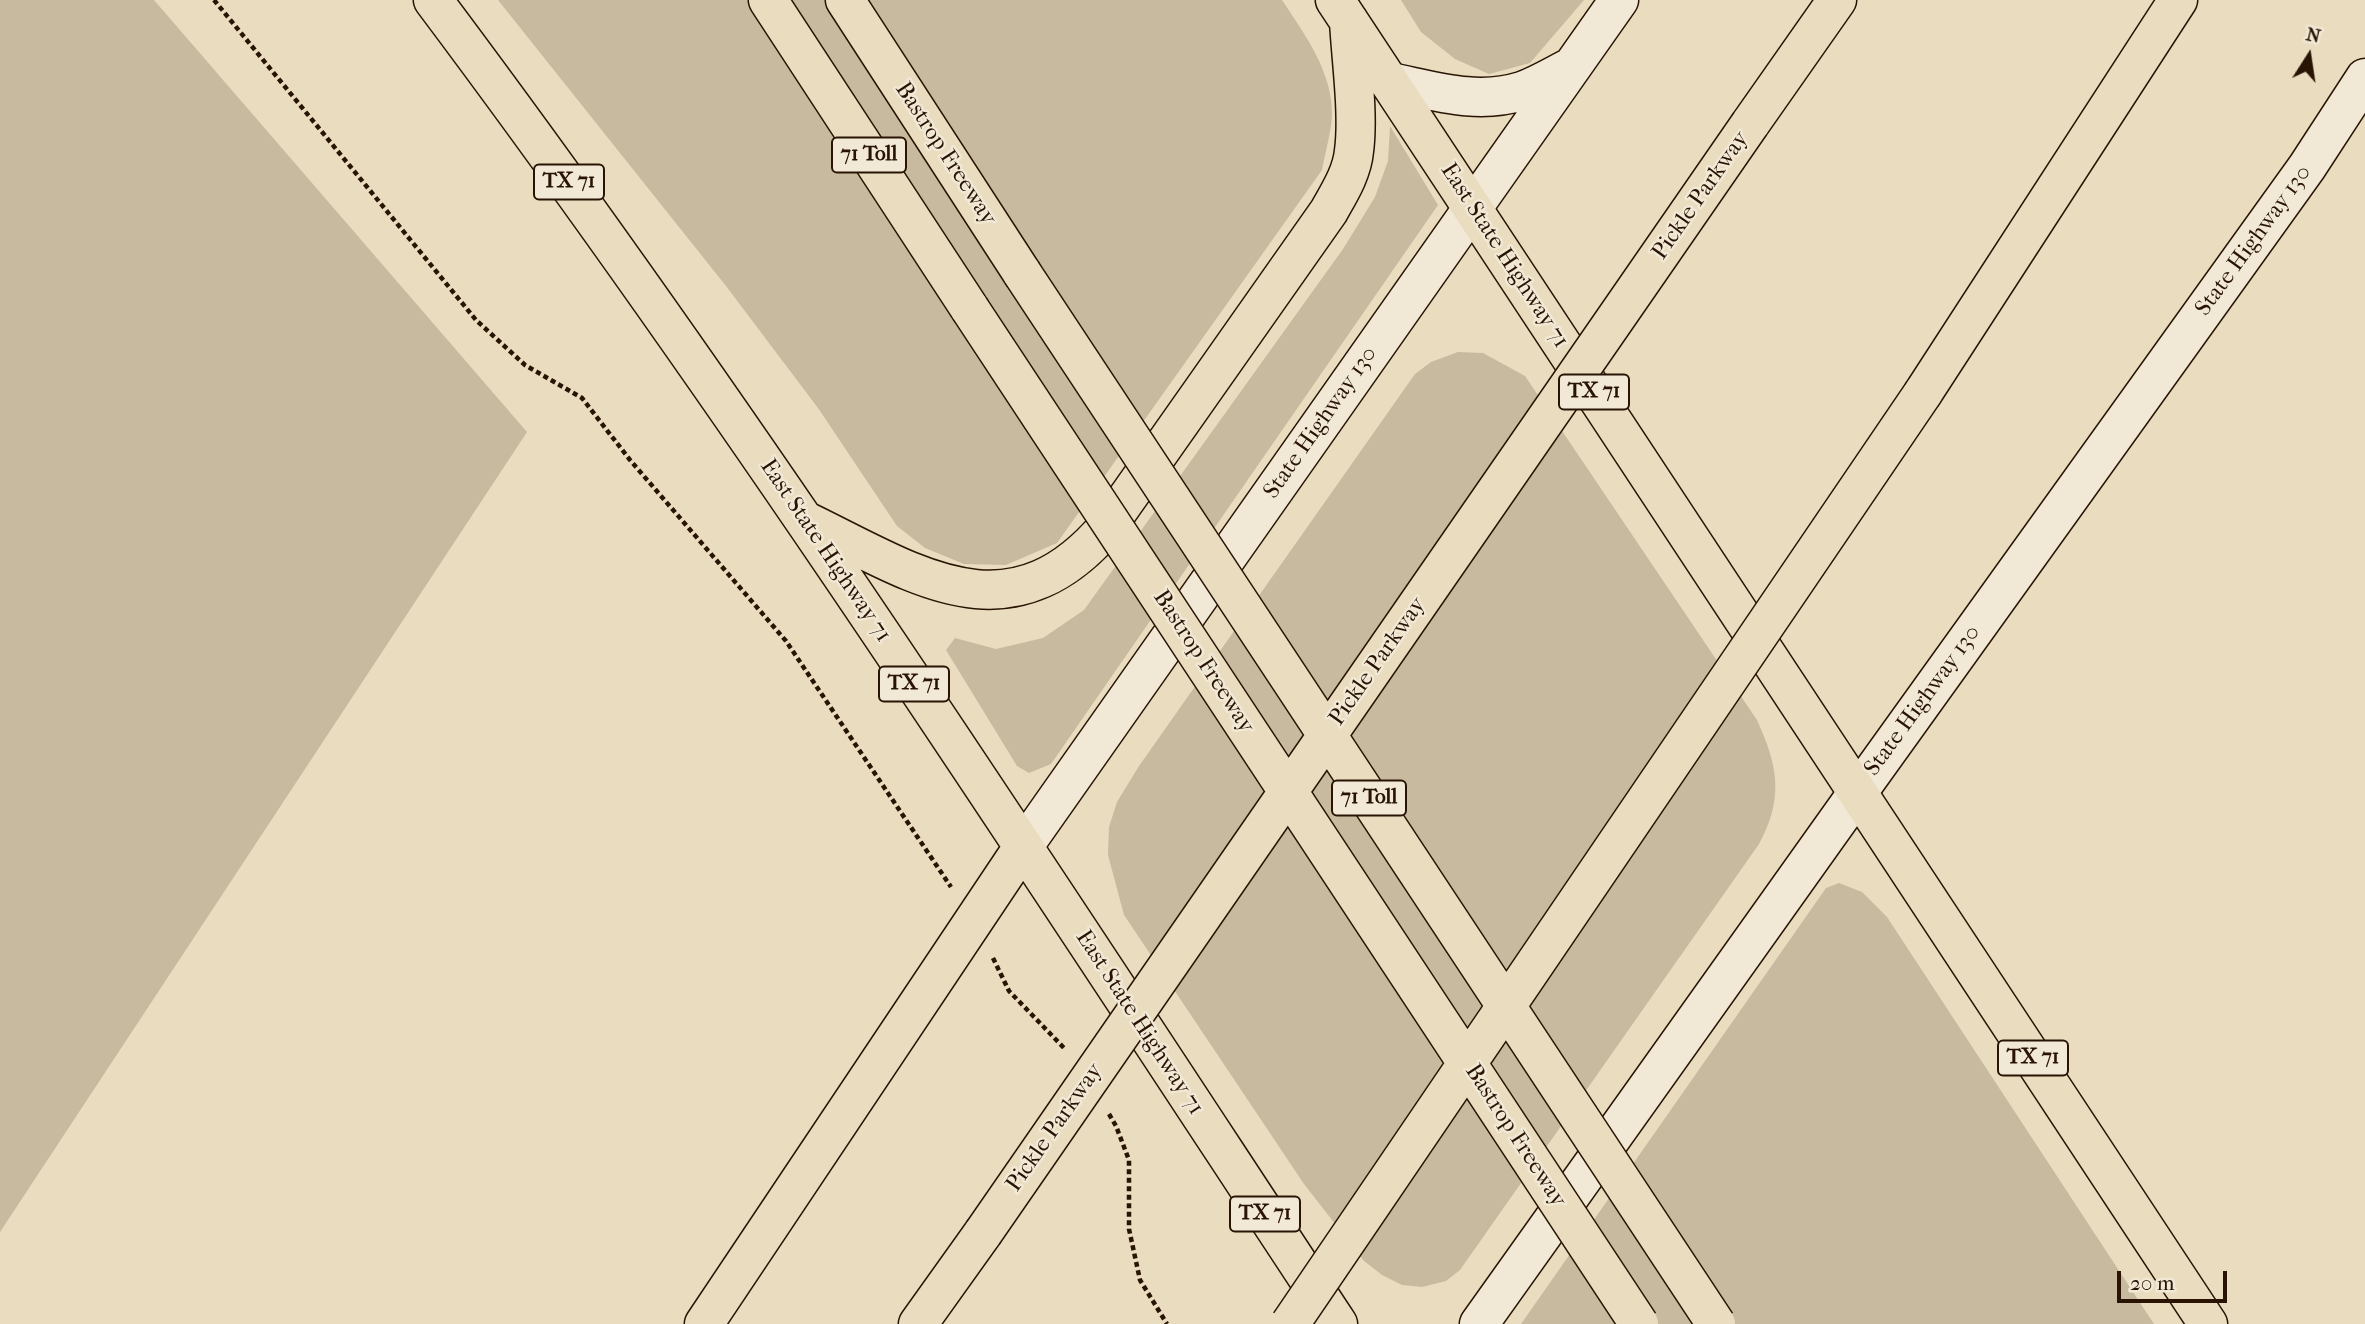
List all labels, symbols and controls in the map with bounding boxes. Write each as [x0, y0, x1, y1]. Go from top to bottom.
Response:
north arrow [2274, 21, 2344, 91]
text: N [2304, 23, 2323, 48]
street label: Bastrop Freeway [889, 77, 1001, 231]
street label: Pickle Parkway [1647, 127, 1755, 265]
road number: 71 Toll [832, 138, 906, 172]
street label: East State Highway 71 [1434, 158, 1574, 354]
street label: State Highway 130 [2190, 160, 2318, 322]
road number: TX 71 [534, 164, 604, 200]
street label: State Highway 130 [1258, 342, 1384, 504]
road number: TX 71 [1559, 374, 1629, 410]
street label: East State Highway 71 [754, 454, 896, 648]
street label: Bastrop Freeway [1147, 585, 1259, 739]
street label: Pickle Parkway [1324, 593, 1432, 731]
street label: State Highway 130 [1859, 620, 1987, 782]
road number: TX 71 [879, 666, 949, 702]
road number: 71 Toll [1332, 780, 1406, 816]
street label: East State Highway 71 [1069, 925, 1209, 1121]
road number: TX 71 [1998, 1040, 2068, 1076]
street label: Pickle Parkway [1001, 1059, 1109, 1197]
street label: Bastrop Freeway [1459, 1059, 1571, 1213]
road number: TX 71 [1230, 1196, 1300, 1232]
scale bar [2120, 1258, 2230, 1302]
text: 20 m [2130, 1271, 2174, 1295]

